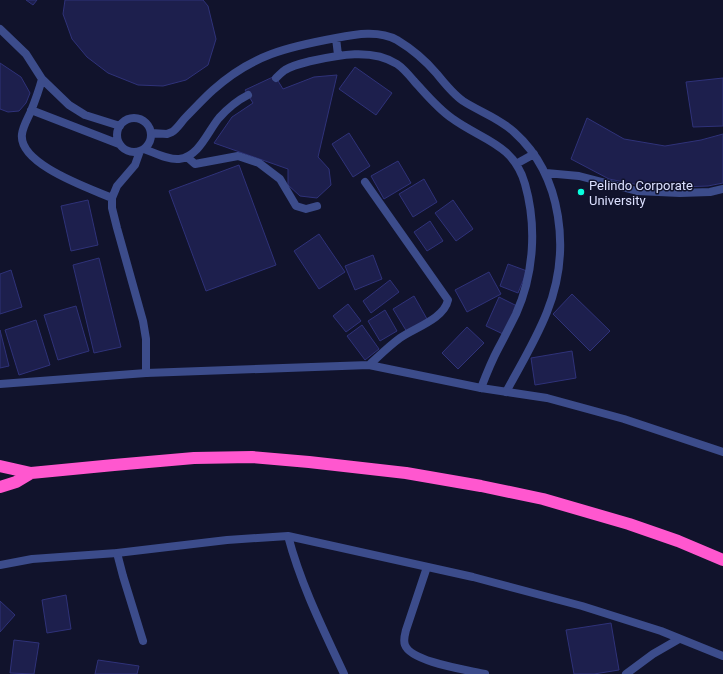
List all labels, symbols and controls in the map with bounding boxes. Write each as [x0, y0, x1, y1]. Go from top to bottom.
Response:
place label: Pelindo Corporate University [589, 178, 693, 208]
marker: Pelindo Corporate University [576, 187, 586, 197]

